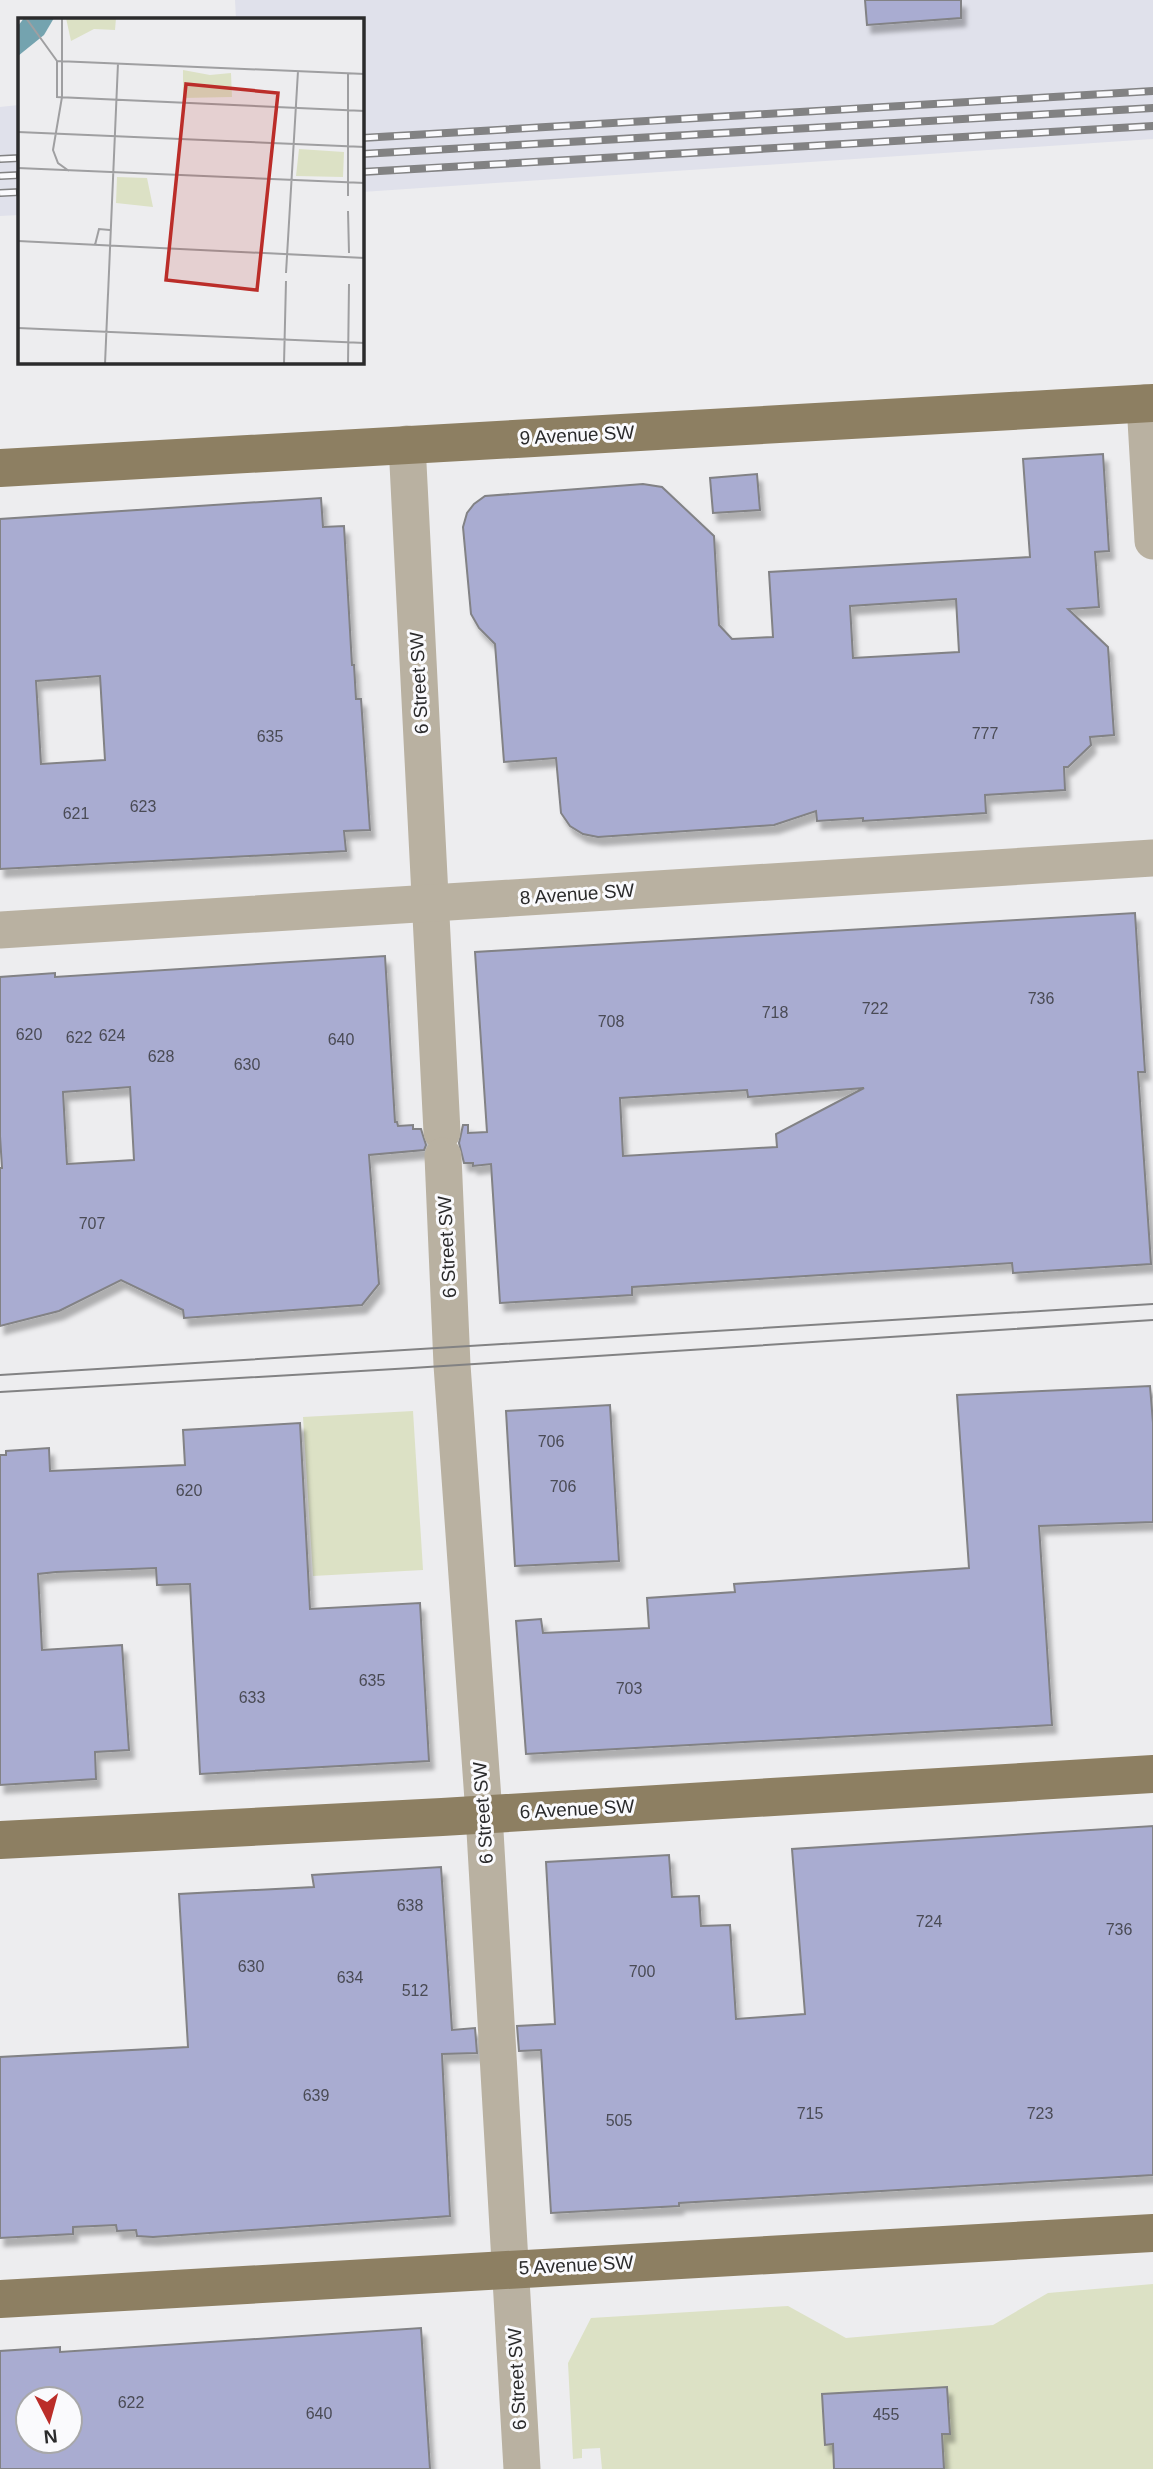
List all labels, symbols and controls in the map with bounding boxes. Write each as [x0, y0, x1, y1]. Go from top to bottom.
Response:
inset map [18, 18, 364, 364]
street label: 9 Avenue SW [519, 422, 635, 448]
street label: 6 Street SW [406, 631, 432, 735]
house number: 777 [972, 725, 998, 742]
house number: 635 [257, 728, 283, 745]
house number: 623 [130, 798, 156, 815]
house number: 621 [63, 805, 89, 822]
street label: 8 Avenue SW [519, 880, 635, 908]
house number: 736 [1028, 990, 1054, 1007]
house number: 722 [862, 1000, 888, 1017]
house number: 718 [762, 1004, 788, 1021]
house number: 708 [598, 1013, 624, 1030]
house number: 620 [16, 1026, 42, 1043]
house number: 624 [99, 1027, 125, 1044]
house number: 622 [66, 1029, 92, 1046]
house number: 640 [328, 1031, 354, 1048]
house number: 628 [148, 1048, 174, 1065]
house number: 630 [234, 1056, 260, 1073]
street label: 6 Street SW [434, 1195, 460, 1299]
house number: 707 [79, 1215, 105, 1232]
house number: 706 [538, 1433, 564, 1450]
house number: 706 [550, 1478, 576, 1495]
house number: 620 [176, 1482, 202, 1499]
house number: 635 [359, 1672, 385, 1689]
house number: 703 [616, 1680, 642, 1697]
house number: 633 [239, 1689, 265, 1706]
street label: 6 Street SW [469, 1761, 497, 1865]
street label: 6 Avenue SW [519, 1796, 635, 1822]
house number: 638 [397, 1897, 423, 1914]
house number: 724 [916, 1913, 942, 1930]
house number: 736 [1106, 1921, 1132, 1938]
house number: 630 [238, 1958, 264, 1975]
house number: 700 [629, 1963, 655, 1980]
house number: 634 [337, 1969, 363, 1986]
house number: 512 [402, 1982, 428, 1999]
house number: 639 [303, 2087, 329, 2104]
house number: 715 [797, 2105, 823, 2122]
house number: 723 [1027, 2105, 1053, 2122]
house number: 505 [606, 2112, 632, 2129]
street label: 5 Avenue SW [518, 2252, 634, 2278]
street label: 6 Street SW [504, 2327, 530, 2431]
north arrow [14, 2385, 84, 2455]
house number: 622 [118, 2394, 144, 2411]
house number: 640 [306, 2405, 332, 2422]
house number: 455 [873, 2406, 899, 2423]
text: N [43, 2425, 59, 2448]

